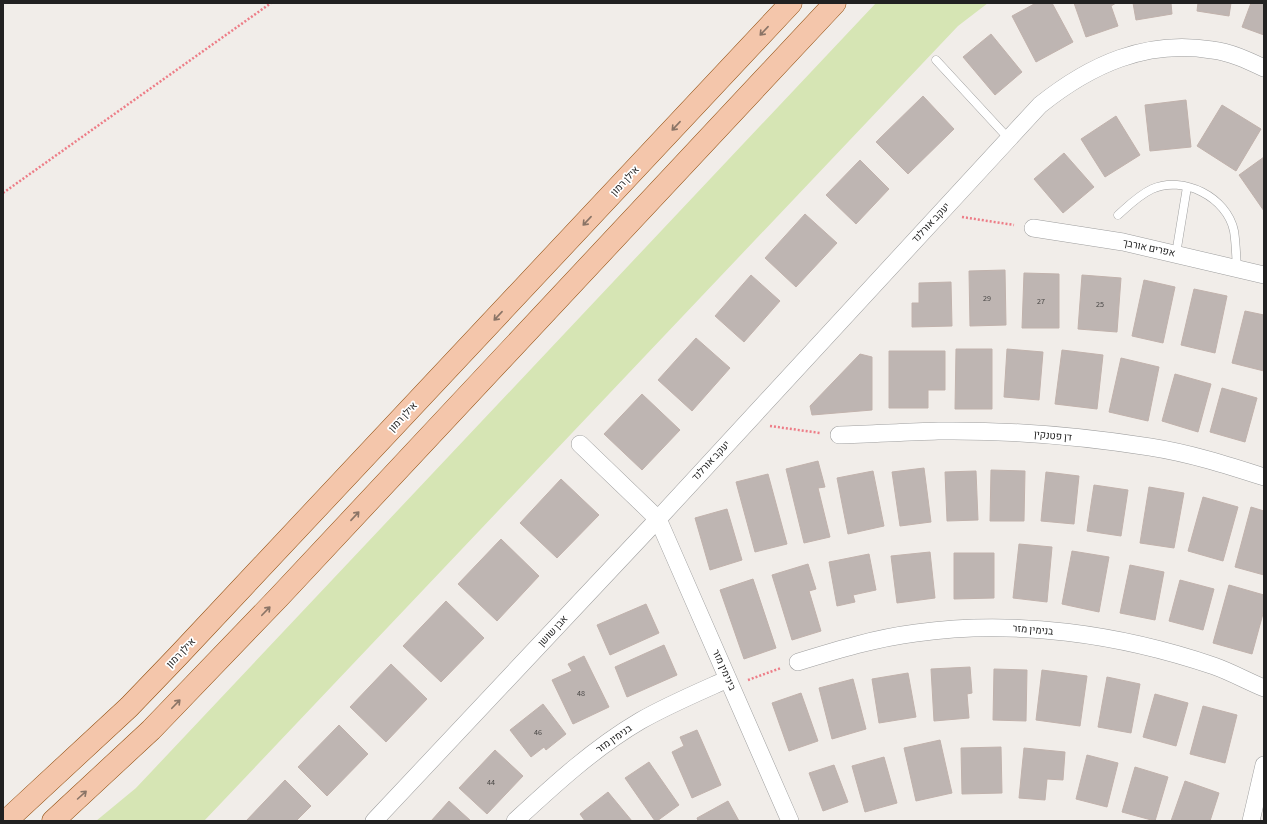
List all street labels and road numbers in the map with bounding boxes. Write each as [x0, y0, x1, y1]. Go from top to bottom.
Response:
street label: אילן רמון [607, 163, 643, 199]
street label: יעקב אורלנד [909, 200, 953, 246]
street label: אפרים אורבך [1121, 236, 1177, 260]
street label: אילן רמון [385, 399, 421, 435]
street label: דן פטנקין [1033, 427, 1073, 445]
street label: יעקב אורלנד [689, 438, 733, 484]
street label: אבן שושן [535, 612, 571, 650]
street label: בנימין מזר [1012, 621, 1055, 639]
street label: אילן רמון [163, 635, 199, 671]
street label: בינימין מזר [709, 647, 740, 694]
street label: בנימין מזר [593, 721, 635, 756]

